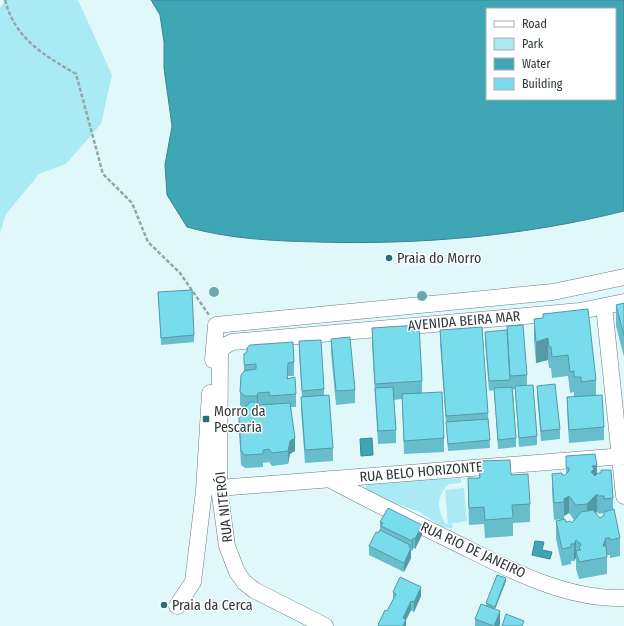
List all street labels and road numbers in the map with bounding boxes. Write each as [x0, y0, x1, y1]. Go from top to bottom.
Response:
street label: AVENIDA BEIRA MAR [407, 308, 521, 334]
street label: RUA BELO HORIZONTE [359, 458, 484, 486]
street label: RUA NITERÓI [211, 471, 236, 544]
street label: RUA RIO DE JANEIRO [418, 518, 528, 582]

